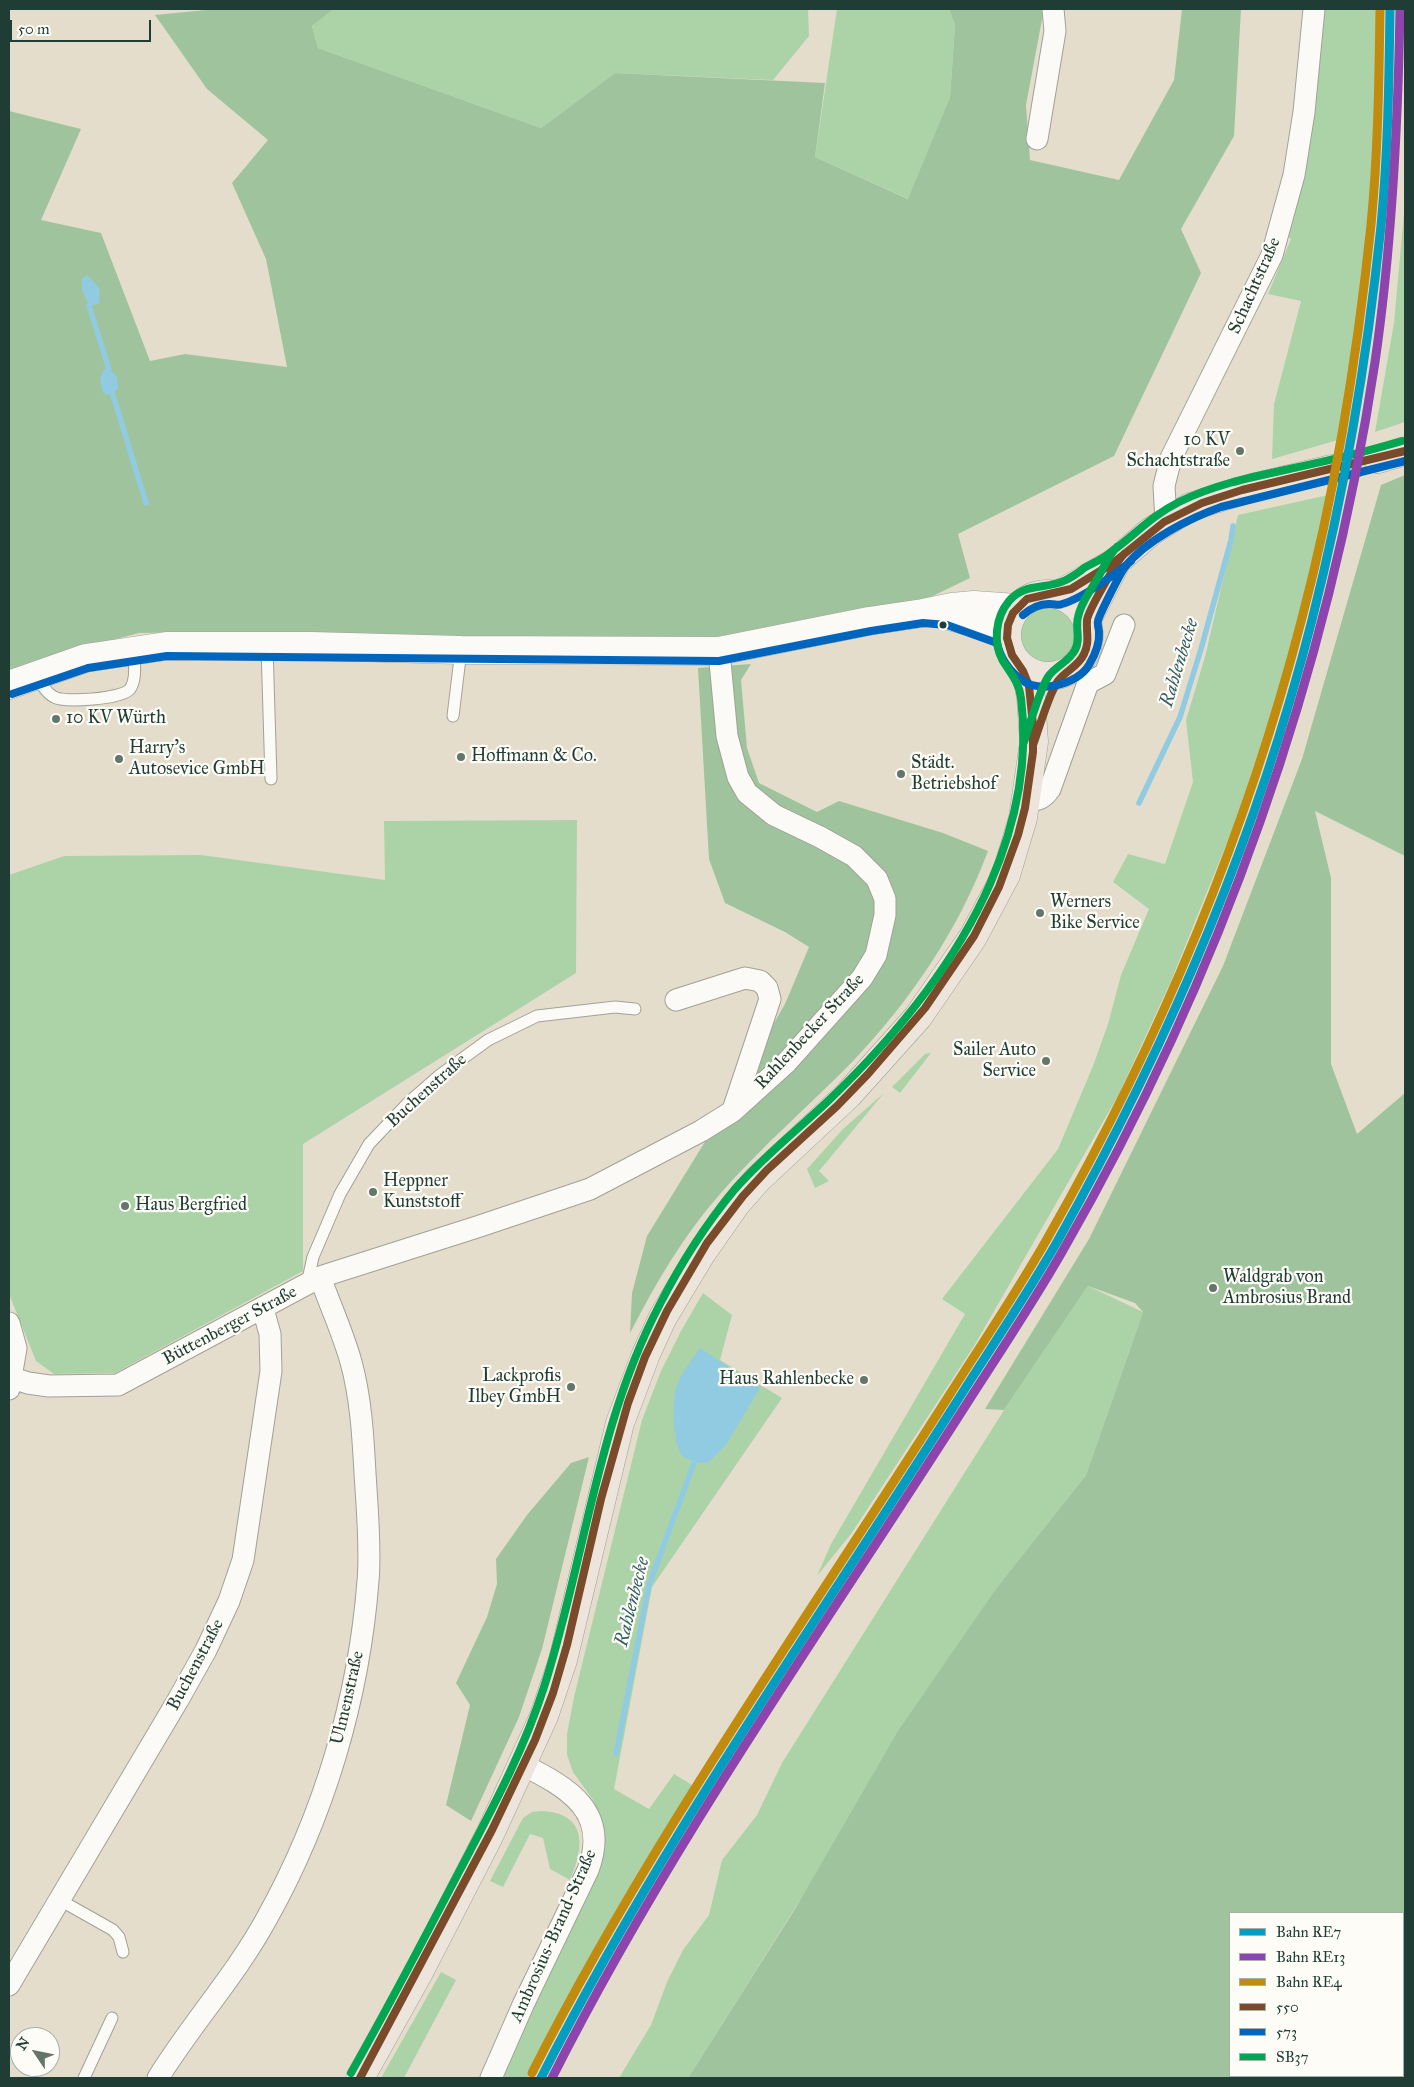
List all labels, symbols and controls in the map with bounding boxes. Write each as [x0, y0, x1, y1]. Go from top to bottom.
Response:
scale bar [12, 10, 154, 42]
text: 50 m [18, 20, 50, 38]
street label: Schachtstraße [1224, 234, 1286, 338]
place label: 10 KV Schachtstraße [1126, 430, 1230, 472]
marker: 10 KV Schachtstraße [1234, 445, 1246, 457]
water label: Rahlenbecke [1156, 616, 1204, 710]
unlabelled marker [938, 620, 948, 630]
place label: 10 KV Würth [66, 708, 166, 730]
marker: 10 KV Würth [50, 713, 62, 725]
place label: Harry's Autosevice GmbH [129, 738, 265, 781]
place label: Hoffmann & Co. [471, 746, 597, 768]
marker: Hoffmann & Co. [455, 751, 467, 763]
marker: Harry's Autosevice GmbH [113, 753, 125, 765]
place label: Städt. Betriebshof [911, 753, 996, 796]
marker: Städt. Betriebshof [895, 768, 907, 780]
place label: Werners Bike Service [1050, 892, 1140, 934]
marker: Werners Bike Service [1034, 907, 1046, 919]
street label: Rahlenbecker Straße [751, 970, 869, 1094]
place label: Sailer Auto Service [953, 1040, 1036, 1082]
street label: Buchenstraße [382, 1049, 472, 1133]
marker: Sailer Auto Service [1040, 1055, 1052, 1067]
place label: Heppner Kunststoff [383, 1171, 461, 1214]
marker: Heppner Kunststoff [367, 1186, 379, 1198]
place label: Haus Bergfried [135, 1195, 247, 1217]
marker: Haus Bergfried [119, 1200, 131, 1212]
place label: Waldgrab von Ambrosius Brand [1223, 1267, 1351, 1310]
street label: Büttenberger Straße [159, 1282, 301, 1370]
marker: Waldgrab von Ambrosius Brand [1207, 1282, 1219, 1294]
place label: Lackprofis Ilbey GmbH [468, 1366, 561, 1408]
place label: Haus Rahlenbecke [719, 1369, 854, 1391]
marker: Haus Rahlenbecke [858, 1374, 870, 1386]
marker: Lackprofis Ilbey GmbH [565, 1381, 577, 1393]
water label: Rahlenbecke [611, 1555, 655, 1649]
street label: Buchenstraße [163, 1616, 229, 1714]
street label: Ulmenstraße [327, 1649, 369, 1747]
street label: Ambrosius-Brand-Straße [506, 1846, 602, 2026]
legend [1229, 1912, 1404, 2077]
text: Bahn RE7 [1276, 1923, 1341, 1941]
text: Bahn RE13 [1276, 1948, 1345, 1966]
text: Bahn RE4 [1276, 1973, 1342, 1991]
text: 550 [1276, 1998, 1299, 2016]
text: 573 [1276, 2023, 1297, 2041]
north arrow [10, 2027, 60, 2077]
text: N [13, 2034, 33, 2054]
text: SB37 [1276, 2048, 1309, 2066]

